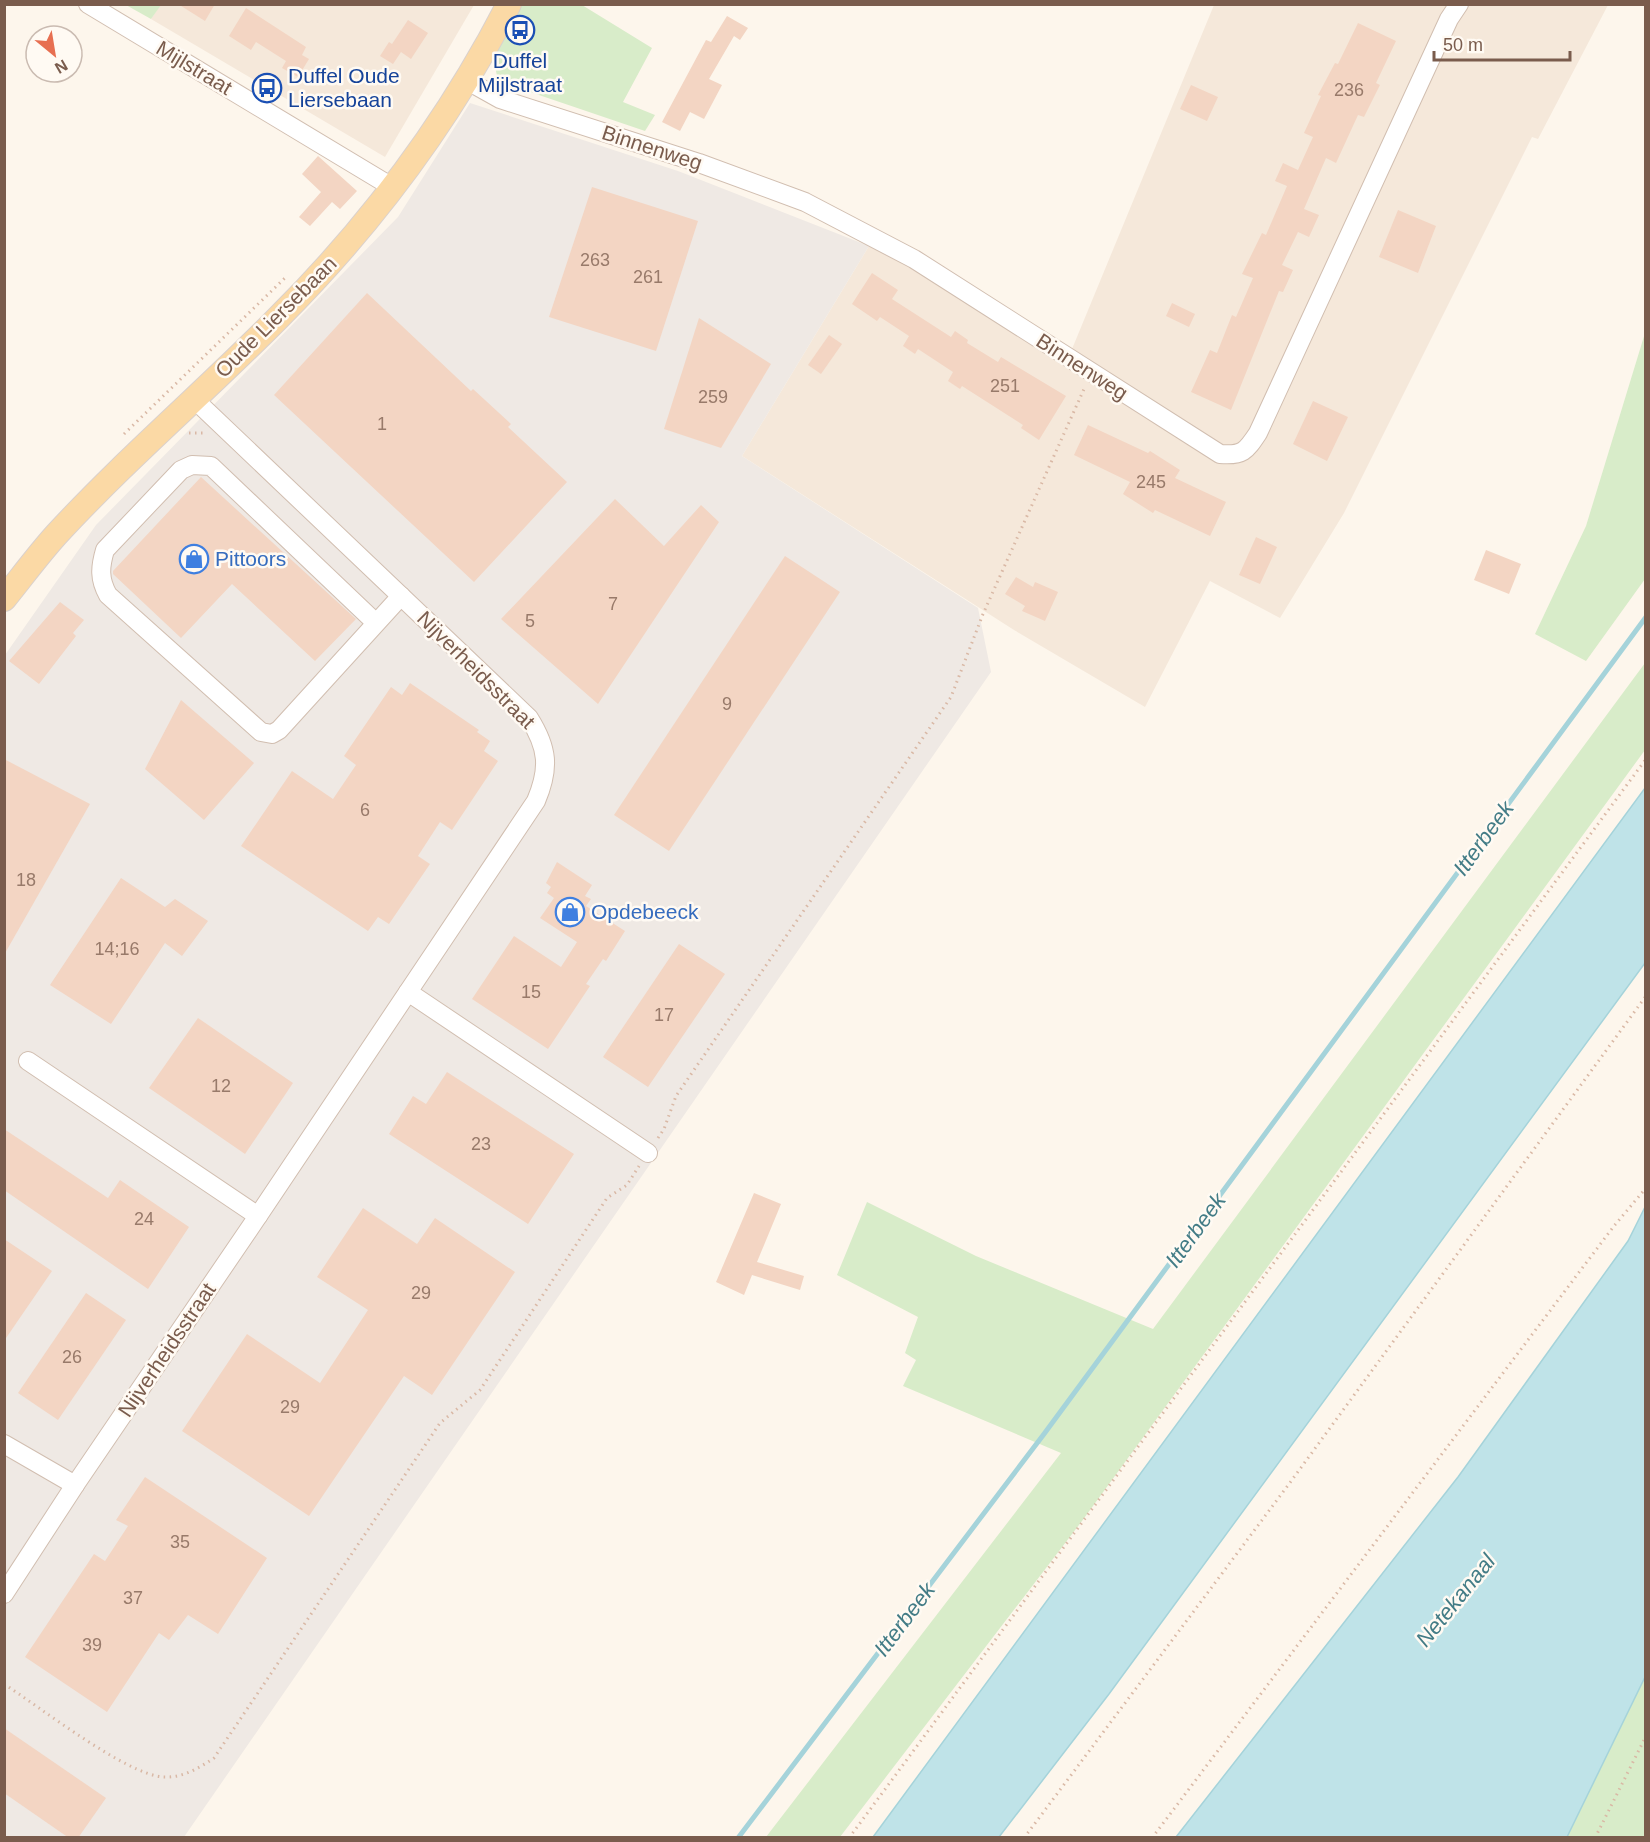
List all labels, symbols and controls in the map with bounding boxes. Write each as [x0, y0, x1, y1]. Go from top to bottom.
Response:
bus stop icon: Duffel Mijlstraat [504, 14, 536, 46]
north arrow [24, 24, 84, 84]
scale bar [1434, 24, 1570, 62]
text: 50 m [1443, 35, 1483, 55]
street label: Mijlstraat [152, 36, 236, 99]
place label: Duffel Mijlstraat [478, 49, 562, 96]
text: N [52, 56, 71, 77]
place label: Duffel Oude Liersebaan [288, 64, 400, 111]
bus stop icon: Duffel Oude Liersebaan [251, 72, 283, 104]
house number: 236 [1334, 80, 1364, 100]
street label: Binnenweg [599, 121, 705, 175]
house number: 263 [580, 250, 610, 270]
street label: Oude Liersebaan [211, 252, 341, 382]
house number: 261 [633, 267, 663, 287]
street label: Binnenweg [1032, 329, 1132, 405]
house number: 251 [990, 376, 1020, 396]
house number: 259 [698, 387, 728, 407]
house number: 1 [377, 414, 387, 434]
house number: 245 [1136, 472, 1166, 492]
shop icon: Pittoors [178, 543, 210, 575]
place label: Pittoors [215, 547, 286, 570]
house number: 7 [608, 594, 618, 614]
street label: Nijverheidsstraat [413, 606, 540, 733]
house number: 5 [525, 611, 535, 631]
house number: 9 [722, 694, 732, 714]
water label: Itterbeek [1448, 796, 1519, 880]
house number: 6 [360, 800, 370, 820]
house number: 18 [16, 870, 36, 890]
shop icon: Opdebeeck [554, 896, 586, 928]
place label: Opdebeeck [591, 900, 699, 923]
house number: 14;16 [94, 939, 140, 959]
house number: 15 [521, 982, 541, 1002]
house number: 17 [654, 1005, 674, 1025]
house number: 12 [211, 1076, 231, 1096]
house number: 23 [471, 1134, 491, 1154]
water label: Itterbeek [1160, 1188, 1231, 1272]
house number: 24 [134, 1209, 154, 1229]
street label: Nijverheidsstraat [113, 1278, 220, 1421]
house number: 29 [411, 1283, 431, 1303]
house number: 26 [62, 1347, 82, 1367]
house number: 29 [280, 1397, 300, 1417]
house number: 35 [170, 1532, 190, 1552]
water label: Netekanaal [1411, 1548, 1501, 1651]
water label: Itterbeek [869, 1577, 941, 1661]
house number: 37 [123, 1588, 143, 1608]
house number: 39 [82, 1635, 102, 1655]

